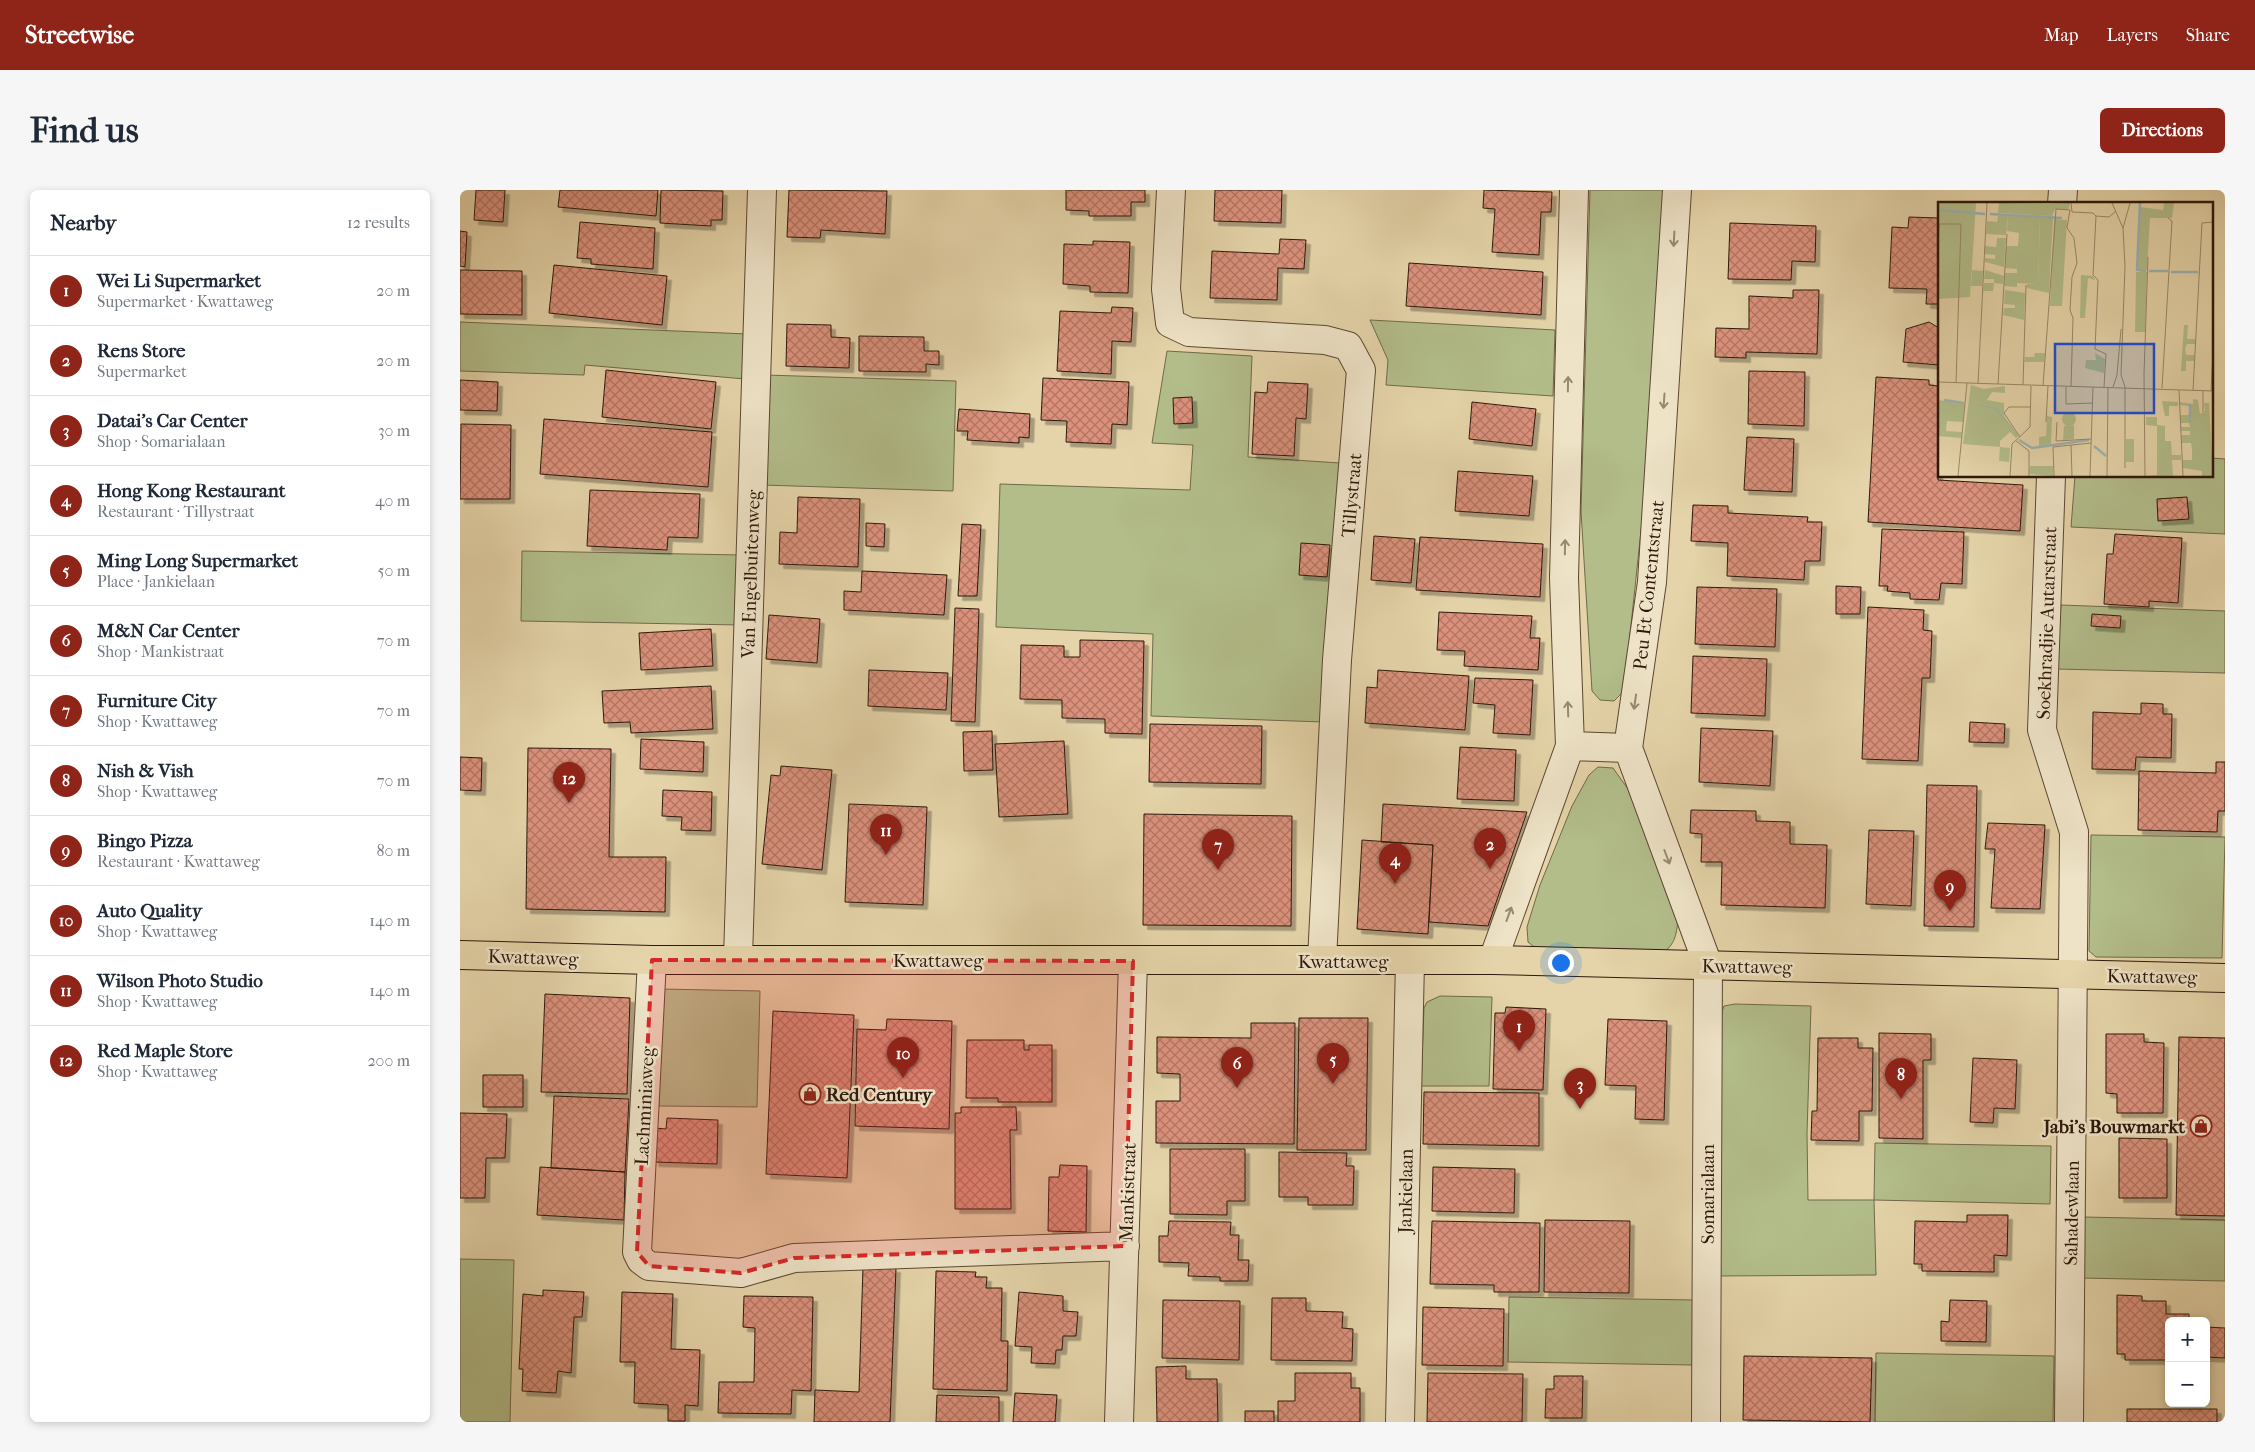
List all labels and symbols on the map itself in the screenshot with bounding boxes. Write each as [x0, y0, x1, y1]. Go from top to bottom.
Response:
inset map [1938, 202, 2212, 478]
one-way arrow [1669, 230, 1678, 246]
one-way arrow [1563, 377, 1573, 393]
one-way arrow [1659, 393, 1668, 409]
street label: Tillystraat [1337, 452, 1367, 538]
street label: Van Engelbuitenweg [737, 489, 765, 660]
street label: Peu Et Contentstraat [1629, 499, 1669, 671]
street label: Soekhradjie Autarstraat [2033, 526, 2061, 720]
one-way arrow [1560, 539, 1570, 556]
one-way arrow [1629, 693, 1639, 709]
one-way arrow [1564, 702, 1573, 718]
pin: 12 [553, 762, 585, 803]
pin: 11 [870, 814, 902, 855]
pin: 2 [1474, 828, 1506, 869]
pin: 7 [1202, 829, 1234, 870]
pin: 4 [1379, 843, 1411, 884]
one-way arrow [1663, 849, 1672, 864]
pin: 9 [1934, 870, 1966, 911]
one-way arrow [1505, 907, 1514, 922]
street label: Kwattaweg [487, 945, 579, 971]
street label: Kwattaweg [893, 950, 984, 972]
your location [1548, 950, 1574, 976]
street label: Kwattaweg [1298, 951, 1389, 973]
street label: Kwattaweg [1701, 955, 1793, 979]
street label: Kwattaweg [2106, 965, 2198, 989]
pin: 1 [1503, 1010, 1535, 1051]
pin: 10 [887, 1037, 919, 1078]
pin: 5 [1317, 1043, 1349, 1084]
street label: Lachminiaweg [631, 1045, 659, 1166]
pin: 6 [1221, 1047, 1253, 1088]
pin: 8 [1885, 1058, 1917, 1099]
pin: 3 [1564, 1068, 1596, 1109]
shop icon: Red Century [798, 1082, 822, 1106]
place label: Red Century [826, 1084, 933, 1106]
shop icon: Jabi's Bouwmarkt [2189, 1114, 2213, 1138]
place label: Jabi's Bouwmarkt [2041, 1116, 2185, 1138]
street label: Mankistraat [1115, 1142, 1141, 1242]
street label: Somarialaan [1697, 1144, 1719, 1244]
street label: Jankielaan [1394, 1148, 1418, 1236]
street label: Sahadewlaan [2060, 1160, 2084, 1266]

